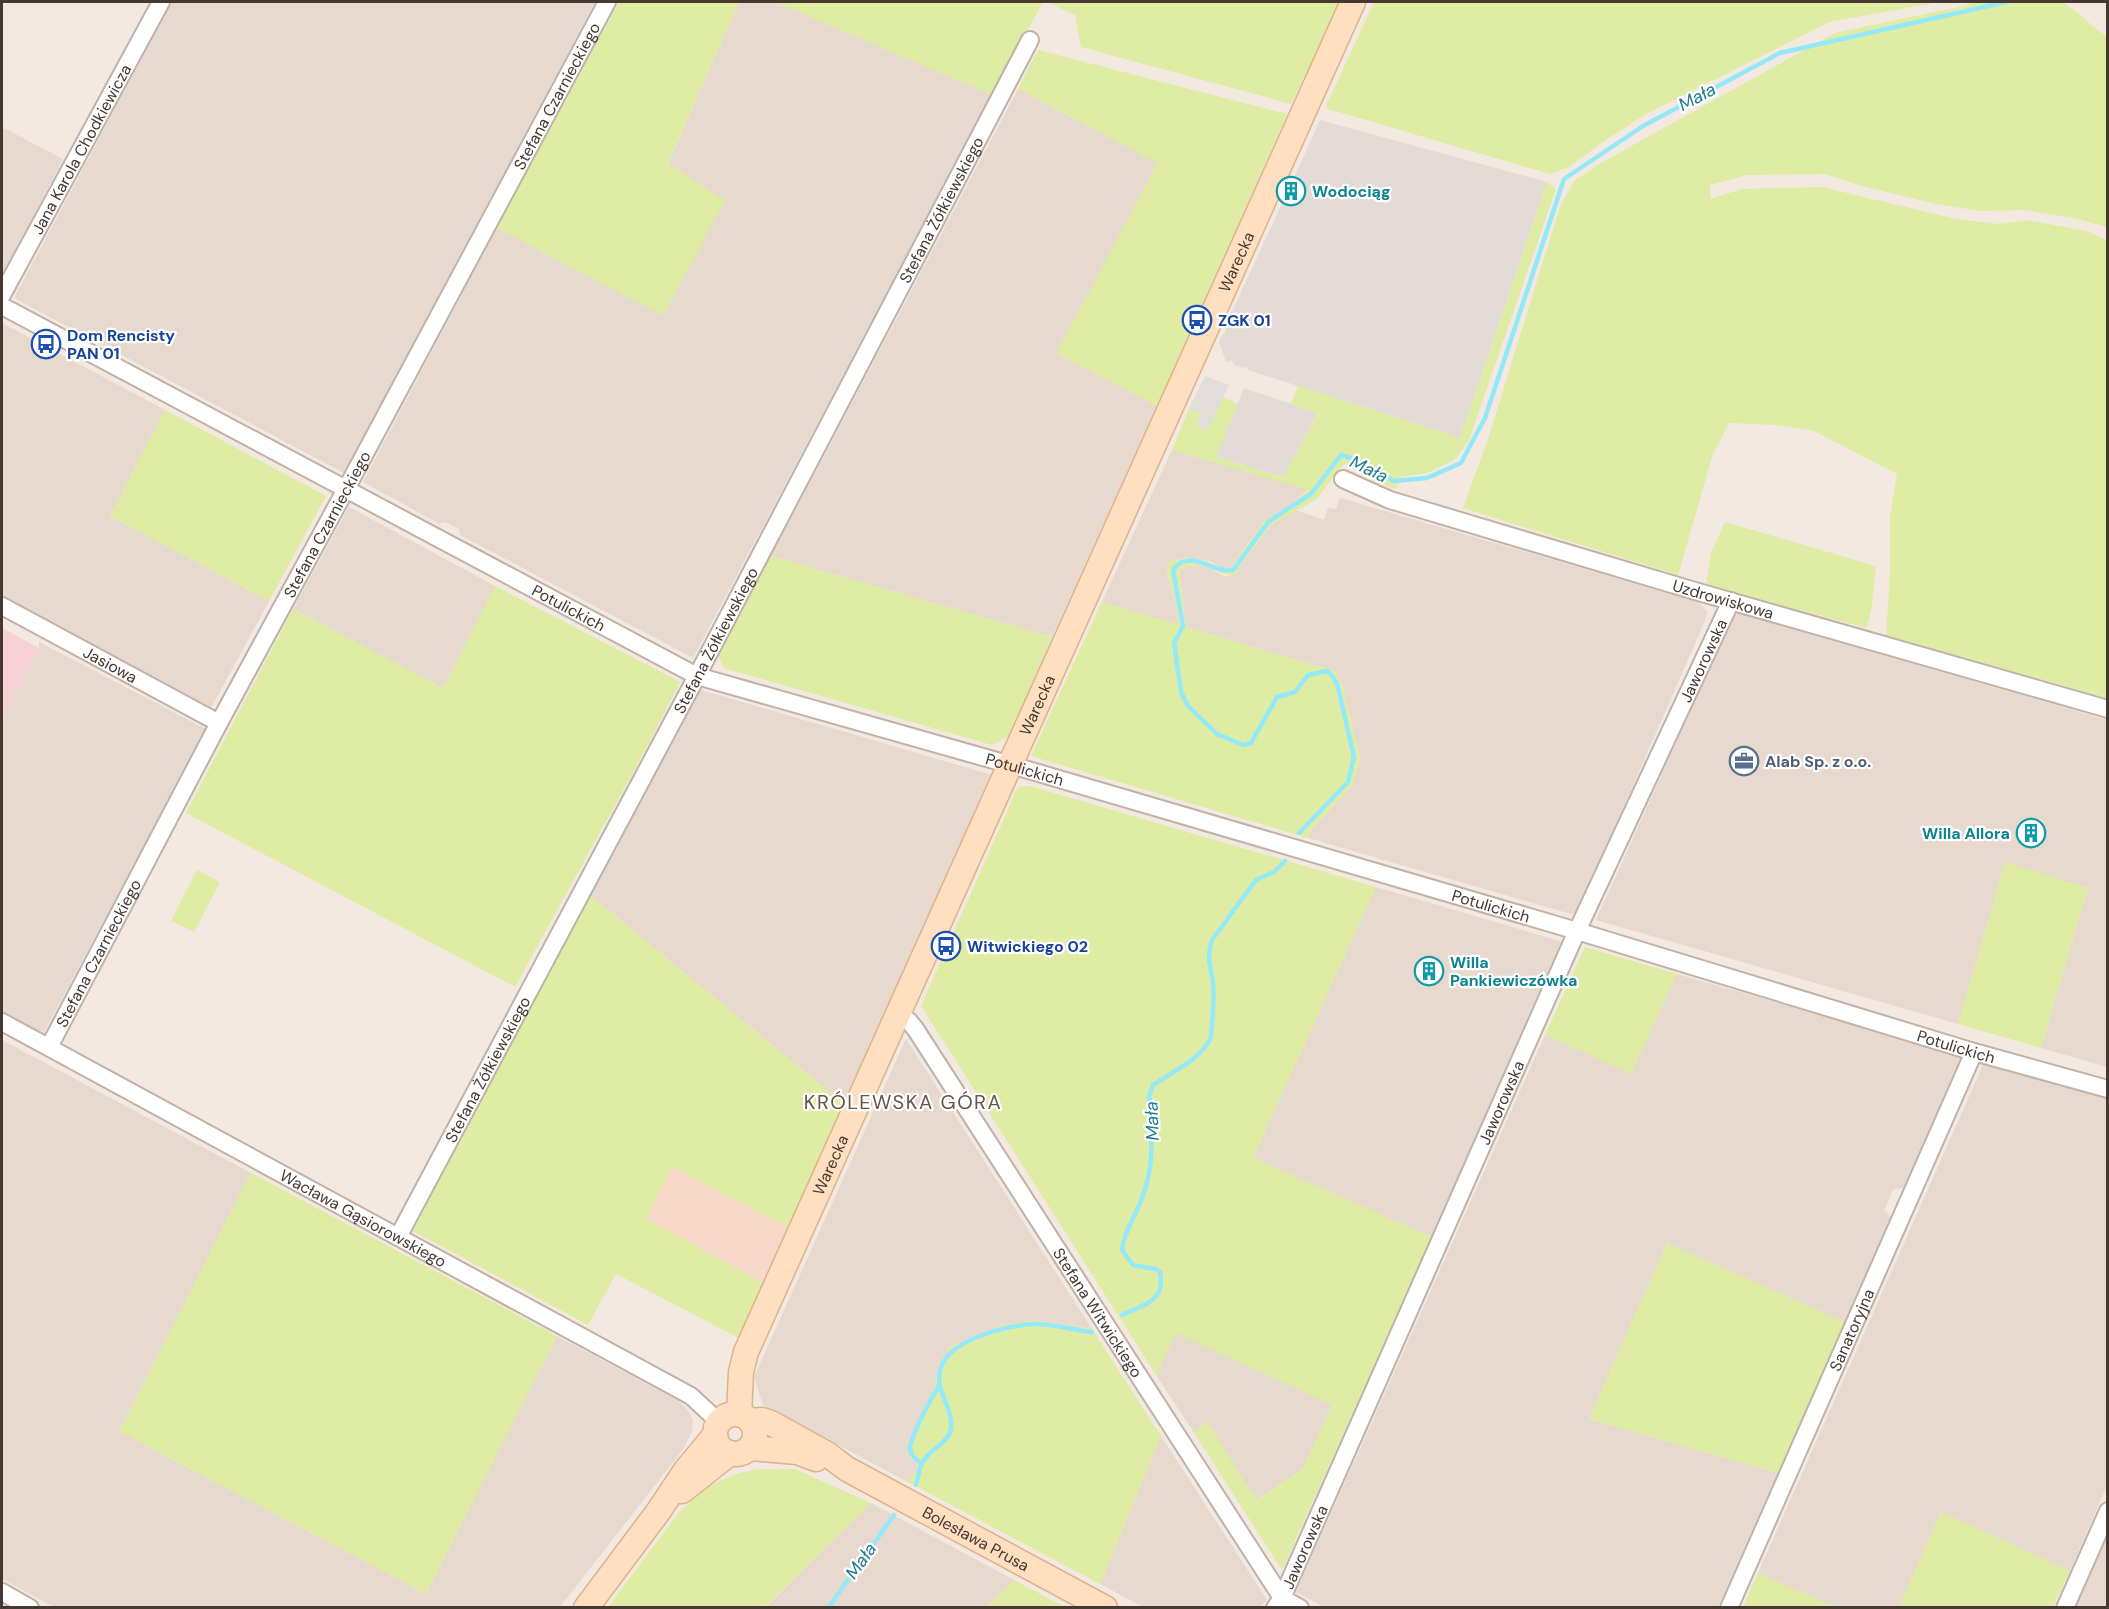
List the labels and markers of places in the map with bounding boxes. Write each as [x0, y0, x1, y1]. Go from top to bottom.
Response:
building icon: Wodociąg [1275, 175, 1307, 207]
place label: Wodociąg [1312, 181, 1390, 202]
bus stop icon: ZGK 01 [1181, 304, 1213, 336]
place label: ZGK 01 [1218, 310, 1271, 331]
place label: Dom Rencisty PAN 01 [67, 325, 175, 364]
bus stop icon: Dom Rencisty PAN 01 [30, 328, 62, 360]
office icon: Alab Sp. z o.o. [1728, 745, 1760, 777]
place label: Alab Sp. z o.o. [1765, 751, 1871, 772]
building icon: Willa Allora [2015, 817, 2047, 849]
place label: Willa Allora [1922, 823, 2010, 844]
bus stop icon: Witwickiego 02 [930, 930, 962, 962]
place label: Witwickiego 02 [967, 936, 1088, 957]
place label: Willa Pankiewiczówka [1450, 952, 1577, 991]
building icon: Willa Pankiewiczówka [1413, 955, 1445, 987]

